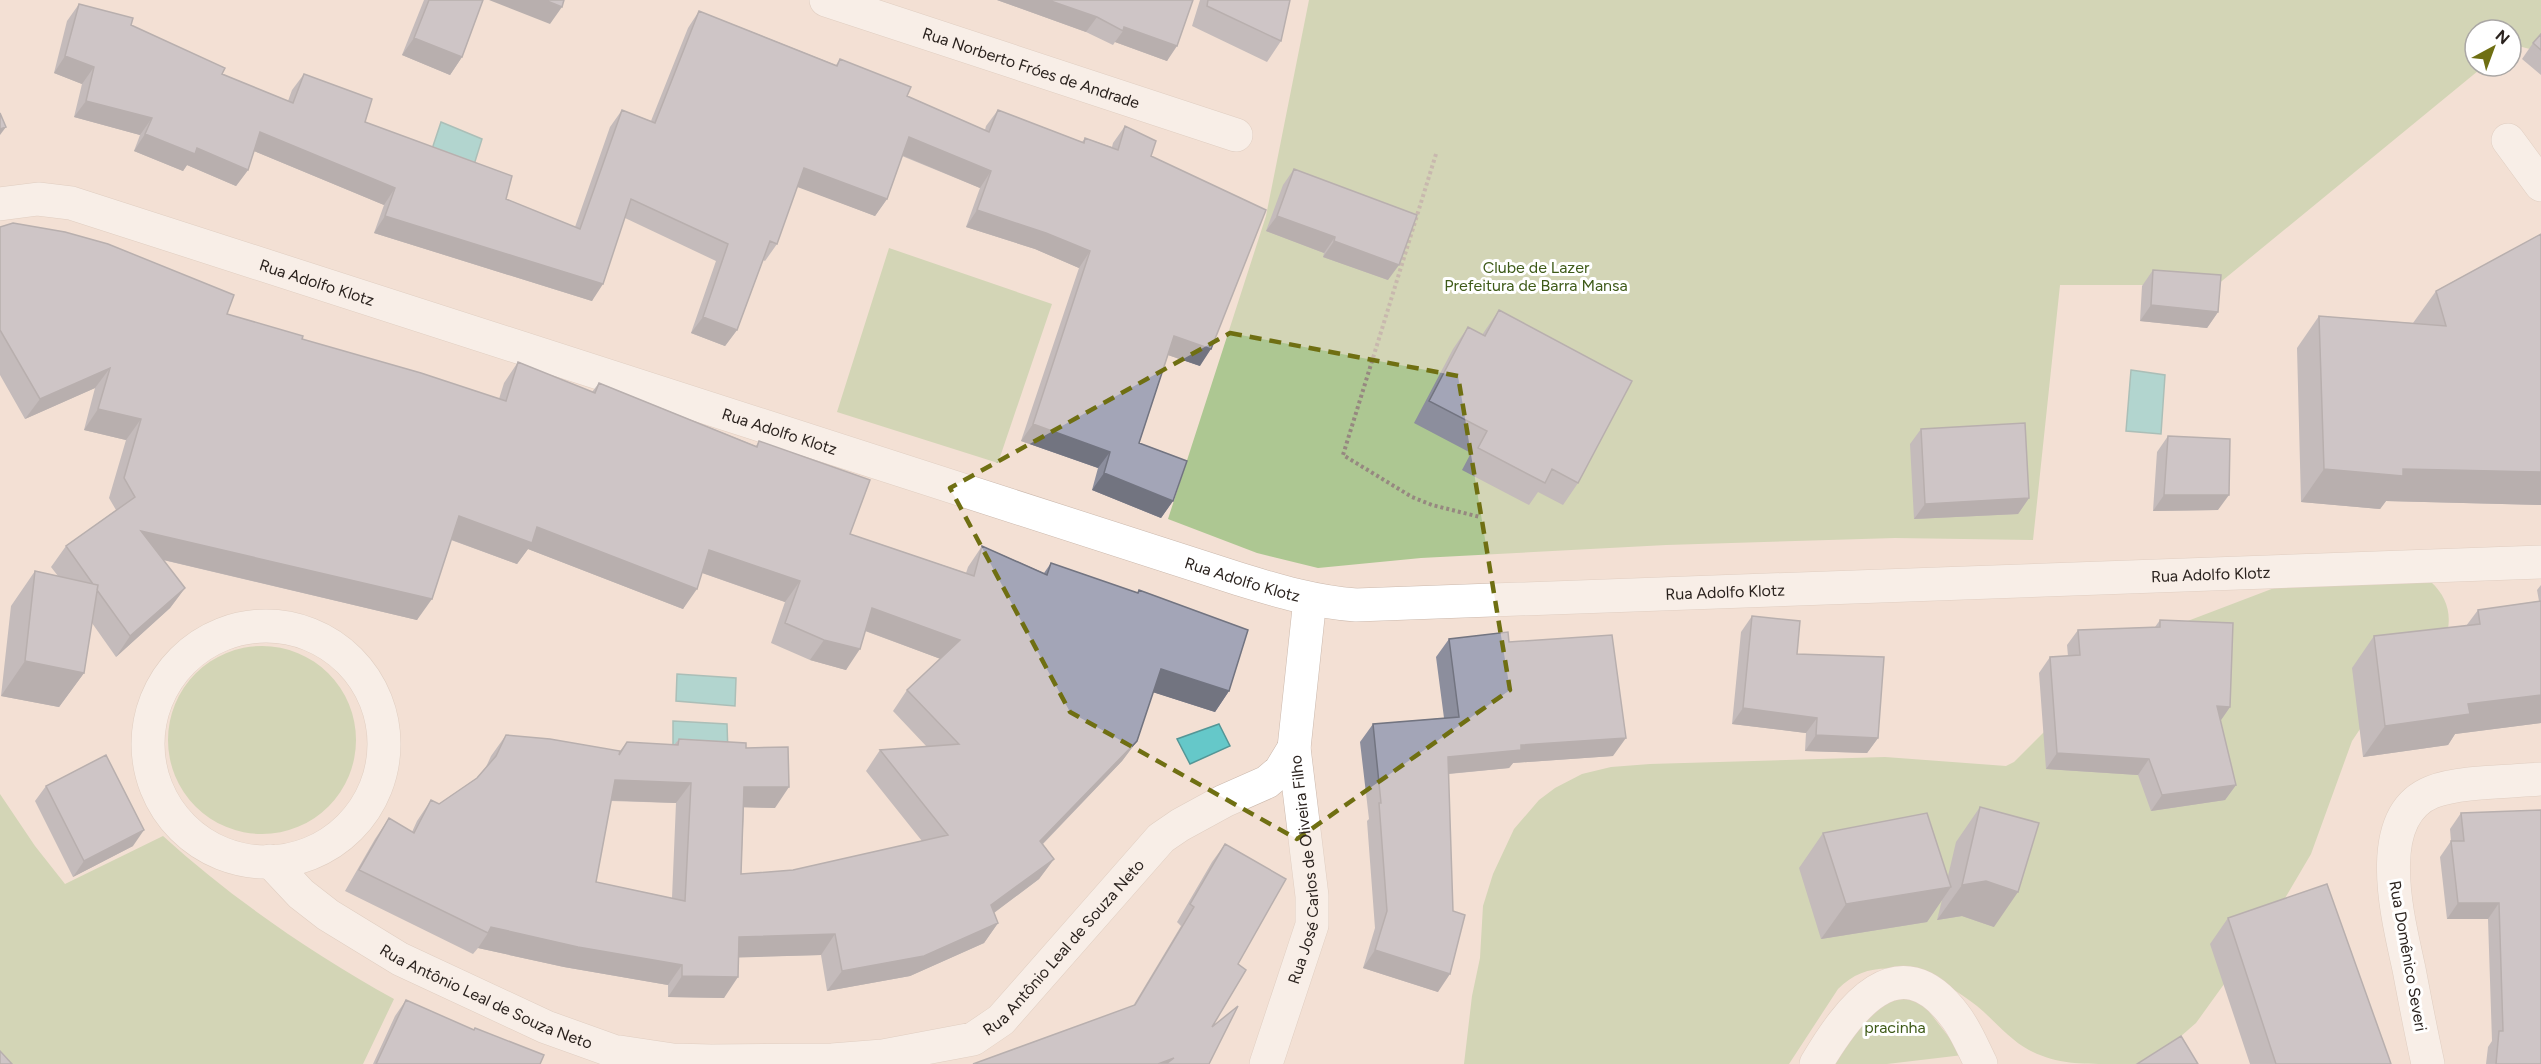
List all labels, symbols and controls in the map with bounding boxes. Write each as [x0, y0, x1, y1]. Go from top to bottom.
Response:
north arrow [2463, 18, 2523, 78]
street label: Rua Norberto Fróes de Andrade [920, 23, 1142, 112]
text: N [2492, 26, 2513, 48]
street label: Rua Adolfo Klotz [257, 255, 377, 310]
park label: Clube de Lazer Prefeitura de Barra Mansa [1444, 258, 1628, 295]
street label: Rua Adolfo Klotz [720, 404, 840, 459]
street label: Rua Adolfo Klotz [1182, 553, 1302, 605]
street label: Rua Adolfo Klotz [2151, 562, 2271, 586]
street label: Rua Adolfo Klotz [1665, 580, 1785, 603]
street label: Rua José Carlos de Oliveira Filho [1284, 754, 1322, 986]
street label: Rua Antônio Leal de Souza Neto [979, 855, 1148, 1039]
street label: Rua Domênico Severi [2385, 879, 2431, 1033]
street label: Rua Antônio Leal de Souza Neto [377, 940, 595, 1052]
park label: pracinha [1864, 1018, 1926, 1037]

